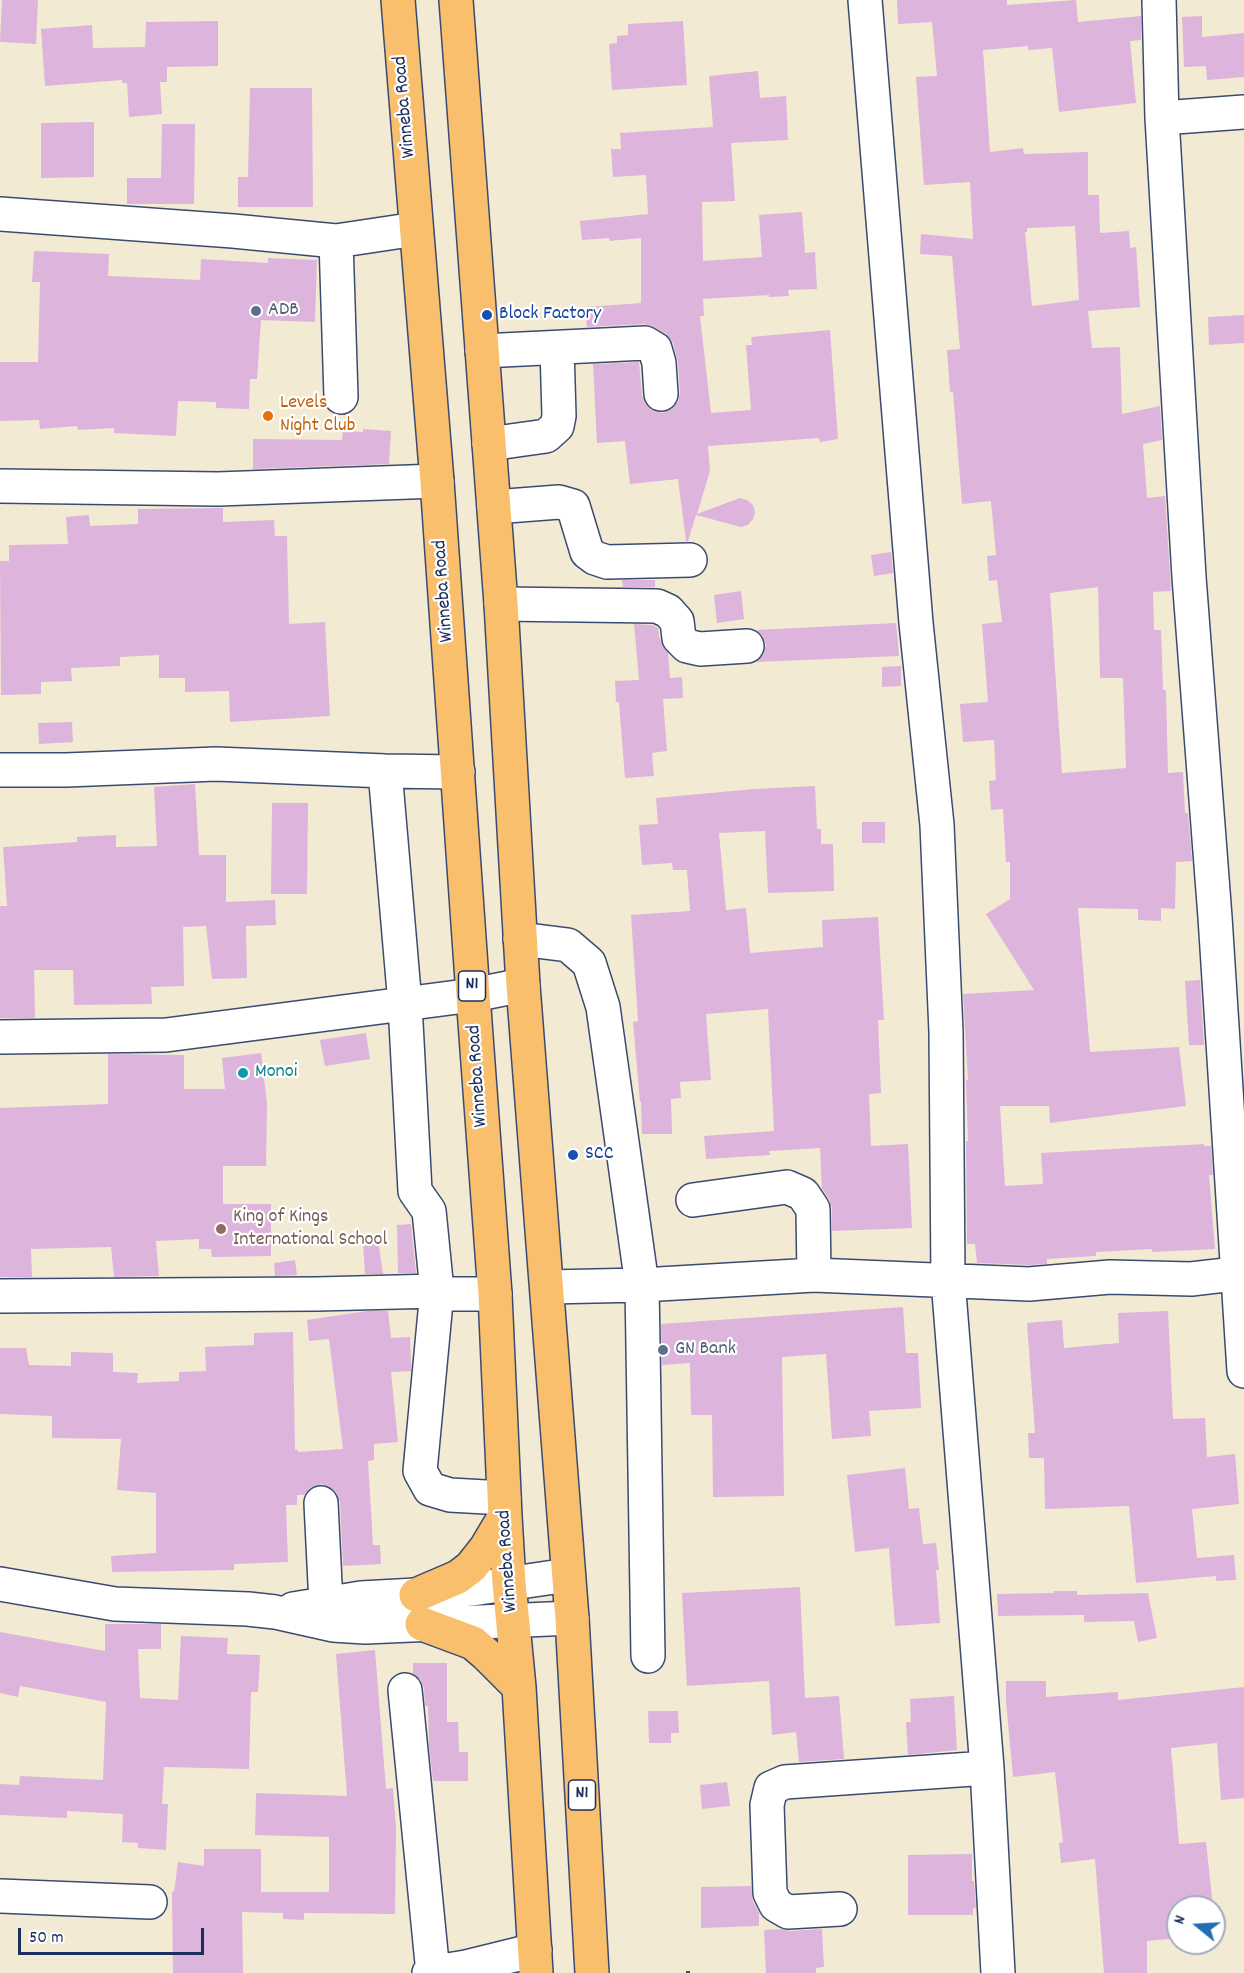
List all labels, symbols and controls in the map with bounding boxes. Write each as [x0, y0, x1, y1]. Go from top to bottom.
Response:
street label: Winneba Road [390, 55, 422, 159]
place label: ADB [268, 299, 299, 323]
place label: Block Factory [499, 303, 601, 327]
marker: ADB [249, 304, 263, 318]
marker: Block Factory [480, 308, 494, 322]
place label: Levels Night Club [280, 392, 355, 439]
marker: Levels Night Club [261, 409, 275, 423]
street label: Winneba Road [429, 539, 461, 643]
road number: N1 [458, 971, 486, 1001]
street label: Winneba Road [463, 1024, 495, 1128]
place label: Monoi [255, 1061, 297, 1085]
marker: Monoi [236, 1066, 250, 1080]
place label: SCC [585, 1143, 614, 1167]
marker: SCC [566, 1148, 580, 1162]
place label: King of Kings International School [233, 1206, 387, 1253]
marker: King of Kings International School [214, 1222, 228, 1236]
place label: GN Bank [675, 1338, 736, 1362]
marker: GN Bank [656, 1343, 670, 1357]
street label: Winneba Road [493, 1509, 525, 1613]
road number: N1 [568, 1780, 596, 1810]
north arrow [1166, 1895, 1226, 1955]
text: N [1168, 1913, 1192, 1927]
scale bar [21, 1916, 207, 1954]
text: 50 m [29, 1926, 64, 1951]

